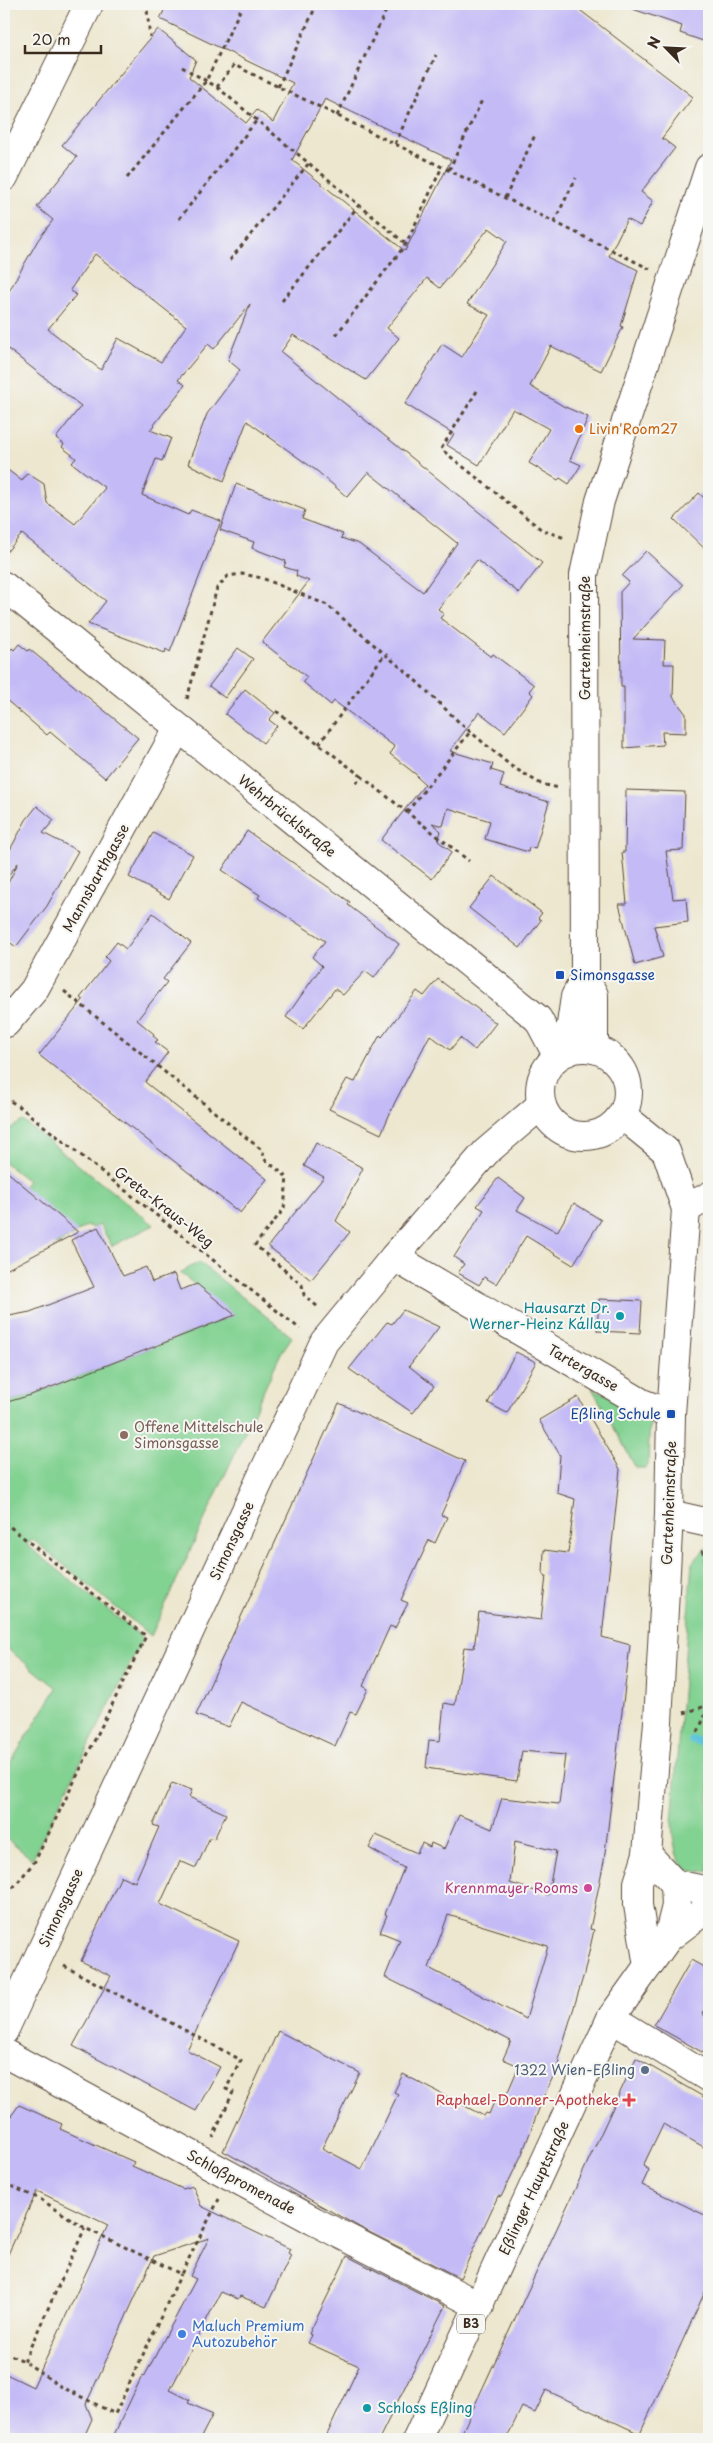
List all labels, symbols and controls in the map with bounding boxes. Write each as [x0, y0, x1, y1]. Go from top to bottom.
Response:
scale bar [25, 22, 101, 54]
north arrow [640, 22, 690, 72]
text: 20 m [32, 27, 71, 50]
text: N [642, 33, 666, 52]
place label: Livin'Room27 [589, 418, 678, 439]
marker: Livin'Room27 [573, 423, 585, 435]
street label: Gartenheimstraße [574, 576, 595, 700]
street label: Wehrbrücklstraße [234, 769, 341, 862]
street label: Mannsbarthgasse [57, 820, 134, 936]
place label: Simonsgasse [570, 964, 655, 985]
marker: Simonsgasse [554, 969, 566, 981]
street label: Greta-Kraus-Weg [110, 1161, 218, 1252]
place label: Hausarzt Dr. Werner-Heinz Kállay [469, 1297, 610, 1334]
marker: Hausarzt Dr. Werner-Heinz Kállay [614, 1310, 626, 1322]
street label: Tartergasse [544, 1339, 623, 1396]
place label: Eßling Schule [570, 1403, 661, 1424]
marker: Eßling Schule [665, 1408, 677, 1420]
place label: Offene Mittelschule Simonsgasse [134, 1416, 264, 1453]
marker: Offene Mittelschule Simonsgasse [118, 1429, 130, 1441]
street label: Gartenheimstraße [656, 1440, 681, 1566]
street label: Simonsgasse [204, 1498, 259, 1584]
street label: Simonsgasse [33, 1865, 88, 1951]
place label: Krennmayer Rooms [444, 1877, 578, 1898]
marker: Krennmayer Rooms [582, 1882, 594, 1894]
place label: 1322 Wien-Eßling [514, 2059, 635, 2080]
marker: 1322 Wien-Eßling [639, 2064, 651, 2076]
place label: Raphael-Donner-Apotheke [436, 2089, 619, 2110]
marker: Raphael-Donner-Apotheke [623, 2094, 635, 2106]
street label: Eßlinger Hauptstraße [493, 2117, 574, 2258]
street label: Schloßpromenade [183, 2144, 299, 2219]
road number: B3 [457, 2314, 485, 2334]
place label: Maluch Premium Autozubehör [192, 2315, 305, 2352]
marker: Maluch Premium Autozubehör [176, 2328, 188, 2340]
place label: Schloss Eßling [377, 2397, 473, 2418]
marker: Schloss Eßling [361, 2402, 373, 2414]

